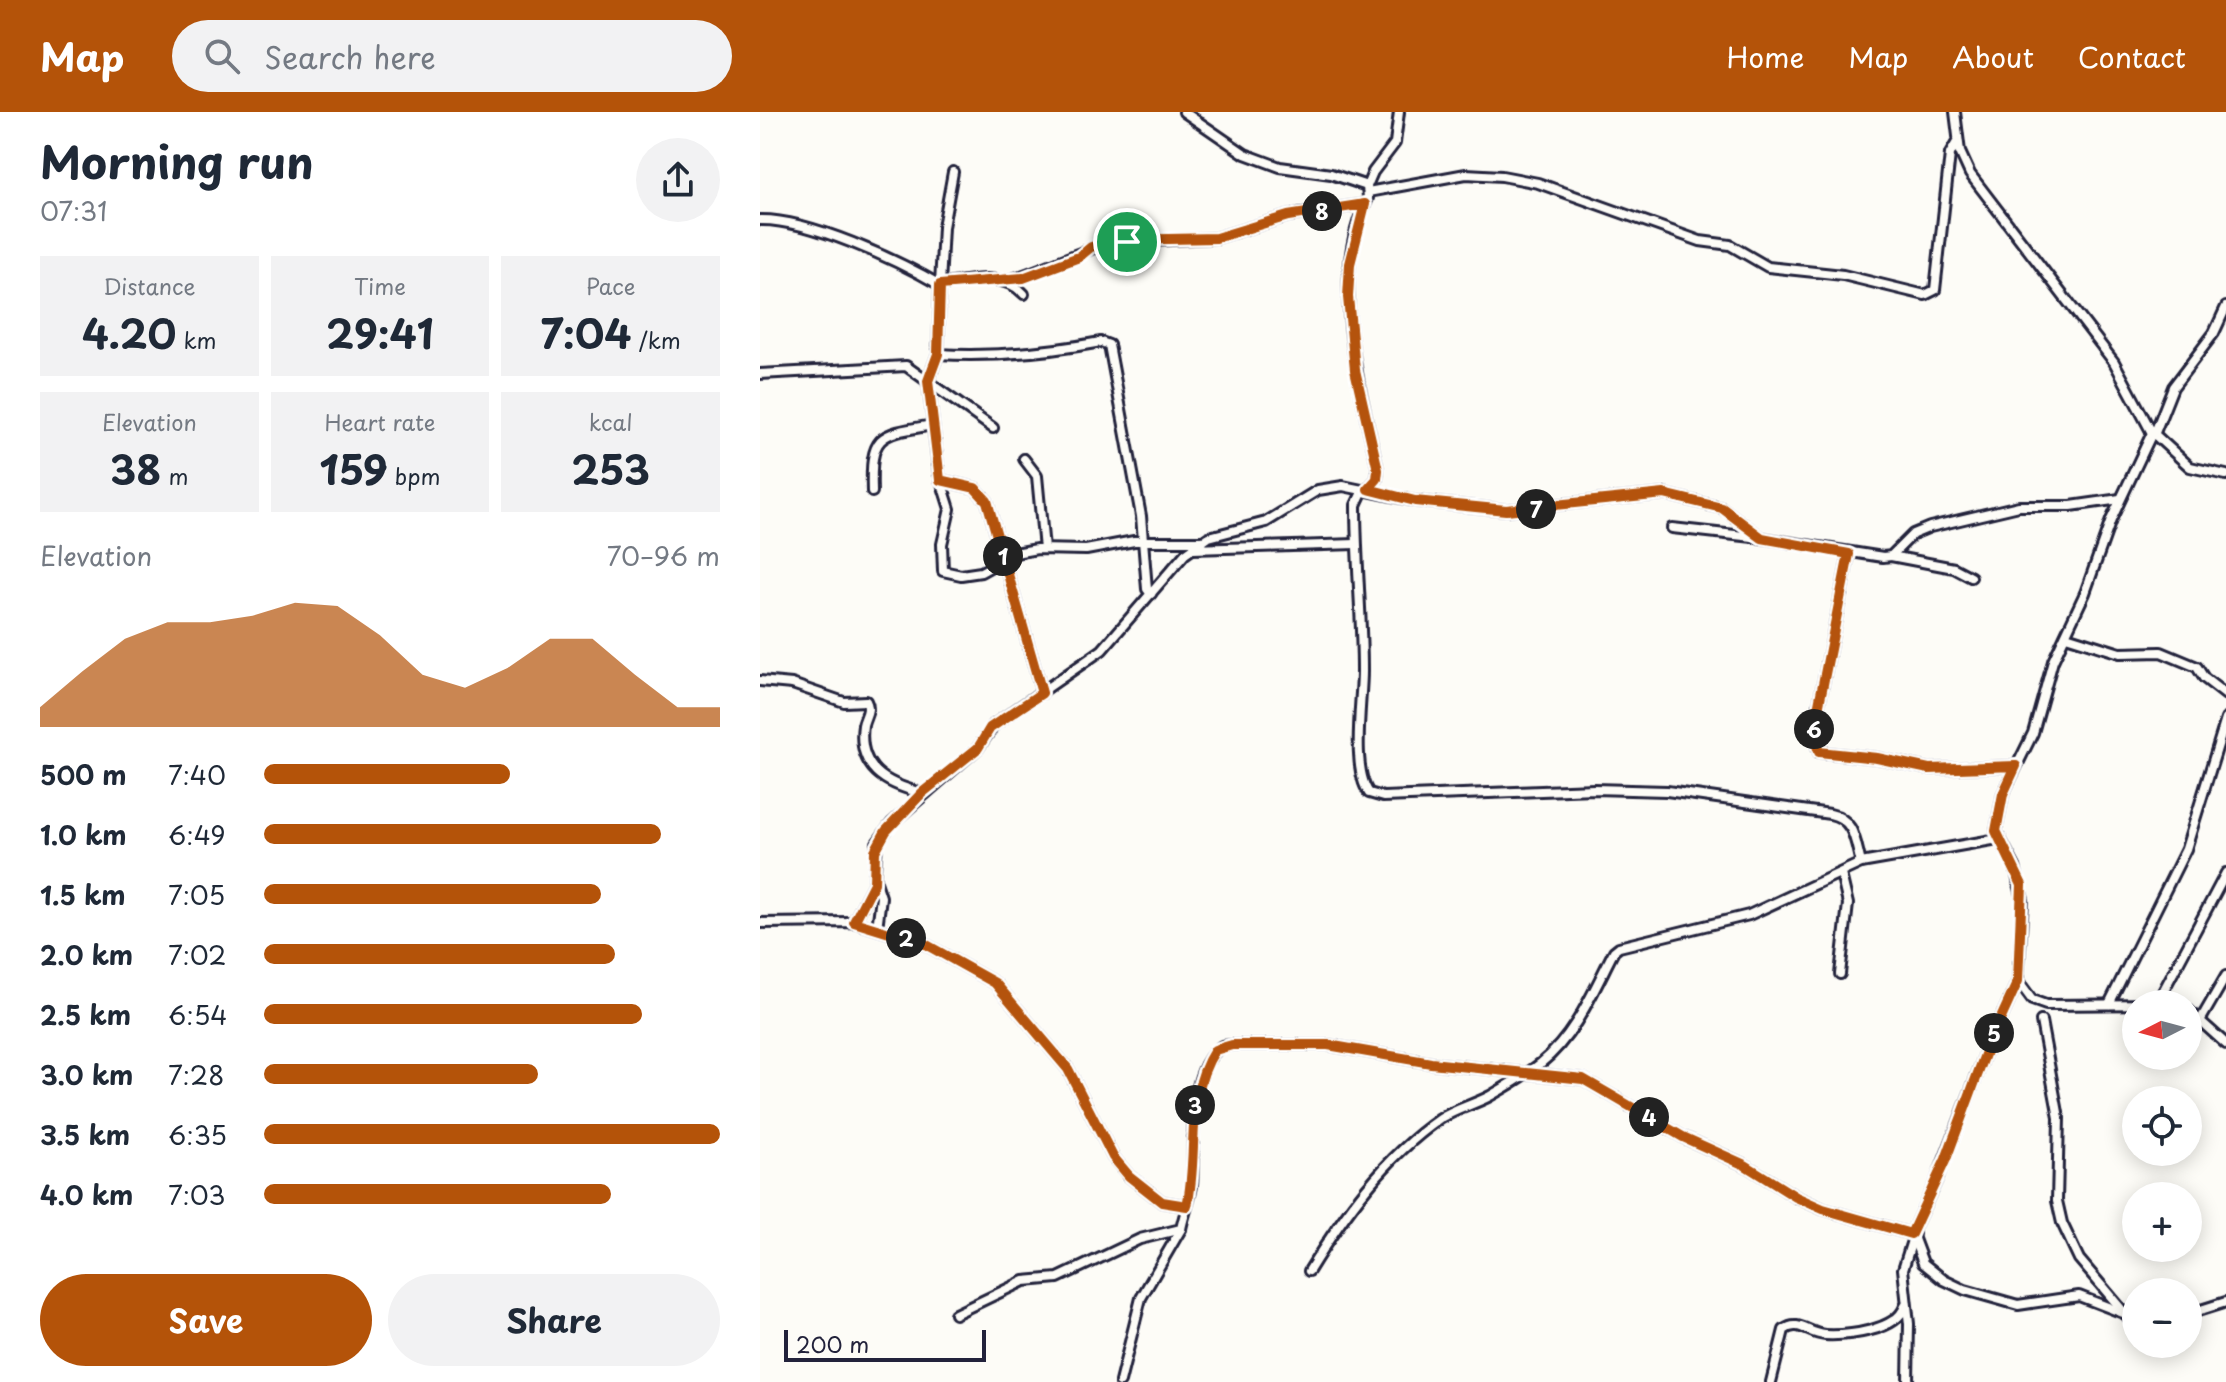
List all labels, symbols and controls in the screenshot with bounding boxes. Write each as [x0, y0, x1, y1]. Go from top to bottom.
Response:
search box [172, 20, 732, 92]
text: Map [40, 28, 124, 85]
icon: search [200, 34, 244, 78]
text: Search here [264, 34, 436, 79]
text: Home [1726, 35, 1804, 78]
text: Map [1848, 35, 1908, 78]
text: About [1952, 35, 2034, 78]
text: Contact [2078, 35, 2186, 78]
text: Morning run [40, 128, 314, 194]
button: share [636, 138, 720, 222]
text: 07:31 [40, 191, 107, 230]
pin: 8 [1302, 191, 1342, 231]
text: 8 [1315, 194, 1329, 227]
pin [1093, 208, 1161, 276]
icon: arrive [1105, 220, 1149, 264]
text: Distance [103, 269, 195, 302]
text: Time [354, 269, 406, 302]
text: Pace [586, 269, 635, 302]
text: 4.20 [82, 302, 176, 363]
text: 29:41 [326, 302, 434, 363]
text: 7:04 [541, 302, 632, 363]
text: km [176, 323, 217, 356]
text: /km [632, 323, 681, 356]
text: Elevation [102, 405, 197, 438]
text: Heart rate [324, 405, 436, 438]
text: kcal [589, 405, 633, 438]
text: 38 [110, 438, 161, 499]
text: 159 [320, 438, 388, 499]
text: 253 [571, 438, 650, 499]
text: m [161, 459, 189, 492]
text: bpm [388, 459, 440, 492]
pin: 7 [1516, 489, 1556, 529]
text: 7 [1530, 492, 1542, 525]
text: Elevation [40, 536, 152, 575]
text: 70–96 m [607, 536, 720, 575]
pin: 1 [983, 536, 1023, 576]
text: 1 [998, 539, 1008, 572]
pin: 6 [1794, 709, 1834, 749]
text: 6 [1806, 712, 1822, 745]
text: 500 m [40, 755, 126, 794]
text: 7:40 [168, 755, 226, 794]
text: 1.0 km [40, 815, 127, 854]
text: 6:49 [168, 815, 226, 854]
text: 1.5 km [40, 875, 126, 914]
text: 7:05 [168, 875, 225, 914]
pin: 2 [886, 918, 926, 958]
text: 2 [898, 921, 914, 954]
text: 2.0 km [40, 935, 133, 974]
text: 7:02 [168, 935, 226, 974]
north arrow [2122, 990, 2202, 1070]
map controls [2122, 990, 2202, 1358]
text: 2.5 km [40, 995, 131, 1034]
text: 6:54 [168, 995, 228, 1034]
pin: 5 [1974, 1013, 2014, 1053]
text: 5 [1987, 1016, 2001, 1049]
text: 3.0 km [40, 1055, 133, 1094]
text: 7:28 [168, 1055, 224, 1094]
pin: 3 [1175, 1085, 1215, 1125]
button: locate [2122, 1086, 2202, 1166]
text: 3 [1188, 1088, 1202, 1121]
pin: 4 [1629, 1097, 1669, 1137]
text: 4 [1642, 1100, 1656, 1133]
text: 3.5 km [40, 1115, 130, 1154]
text: 6:35 [168, 1115, 227, 1154]
text: 4.0 km [40, 1175, 133, 1214]
text: 7:03 [168, 1175, 225, 1214]
button: + [2122, 1182, 2202, 1262]
button: Save [40, 1274, 372, 1366]
button: Share [388, 1274, 720, 1366]
button: − [2122, 1278, 2202, 1358]
scale bar [784, 1326, 986, 1362]
text: 200 m [796, 1327, 869, 1360]

